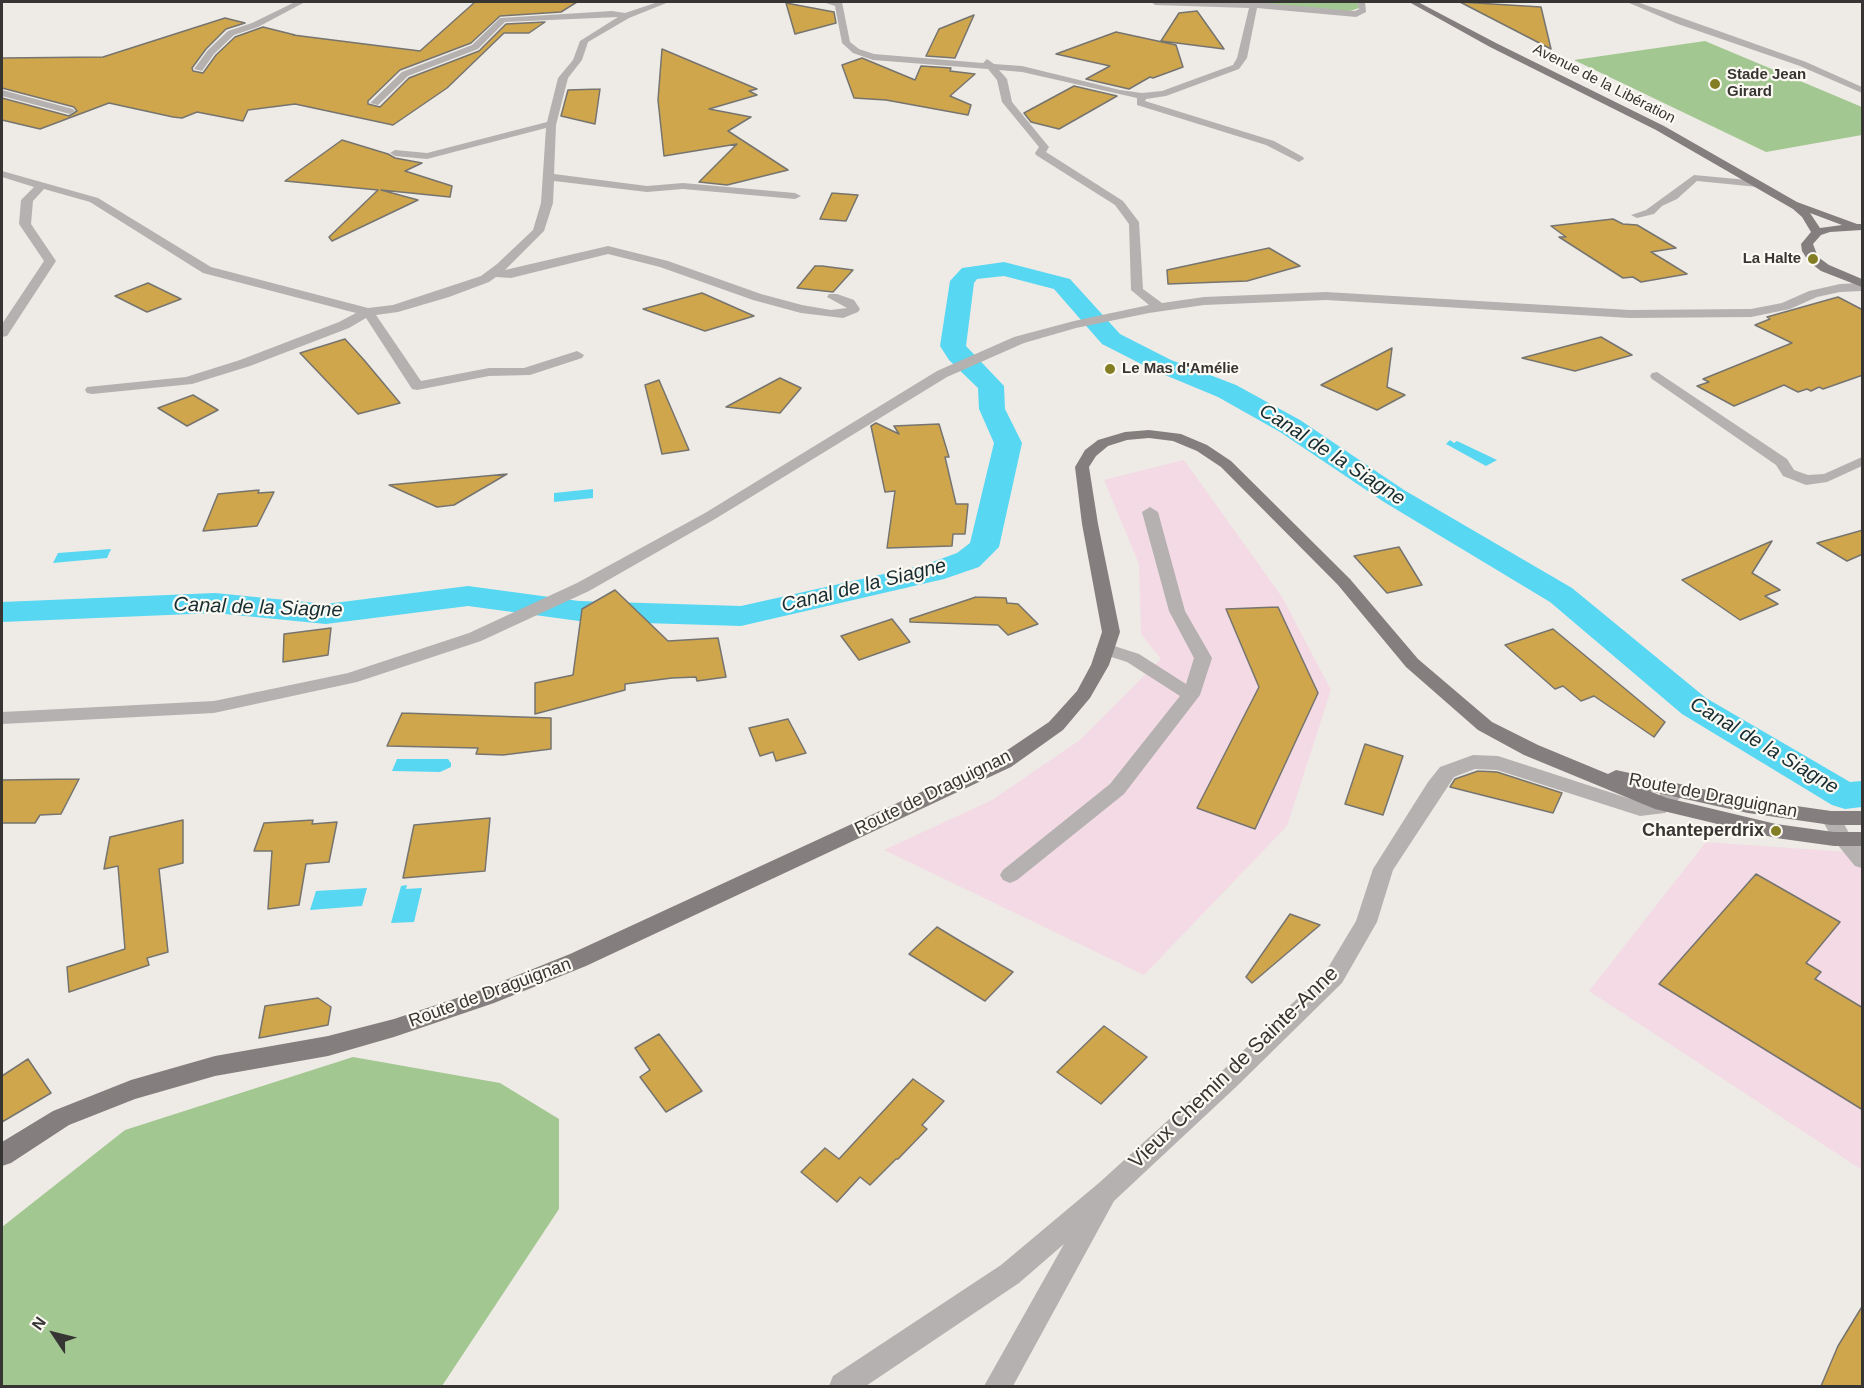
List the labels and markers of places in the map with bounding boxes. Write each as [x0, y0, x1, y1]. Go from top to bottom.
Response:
place label: Stade Jean Girard [1727, 66, 1806, 101]
marker: Stade Jean Girard [1708, 77, 1722, 91]
place label: La Halte [1743, 250, 1801, 268]
marker: La Halte [1806, 252, 1820, 266]
place label: Le Mas d'Amélie [1122, 360, 1239, 378]
marker: Le Mas d'Amélie [1103, 362, 1117, 376]
place label: Chanteperdrix [1642, 820, 1764, 842]
marker: Chanteperdrix [1769, 824, 1783, 838]

